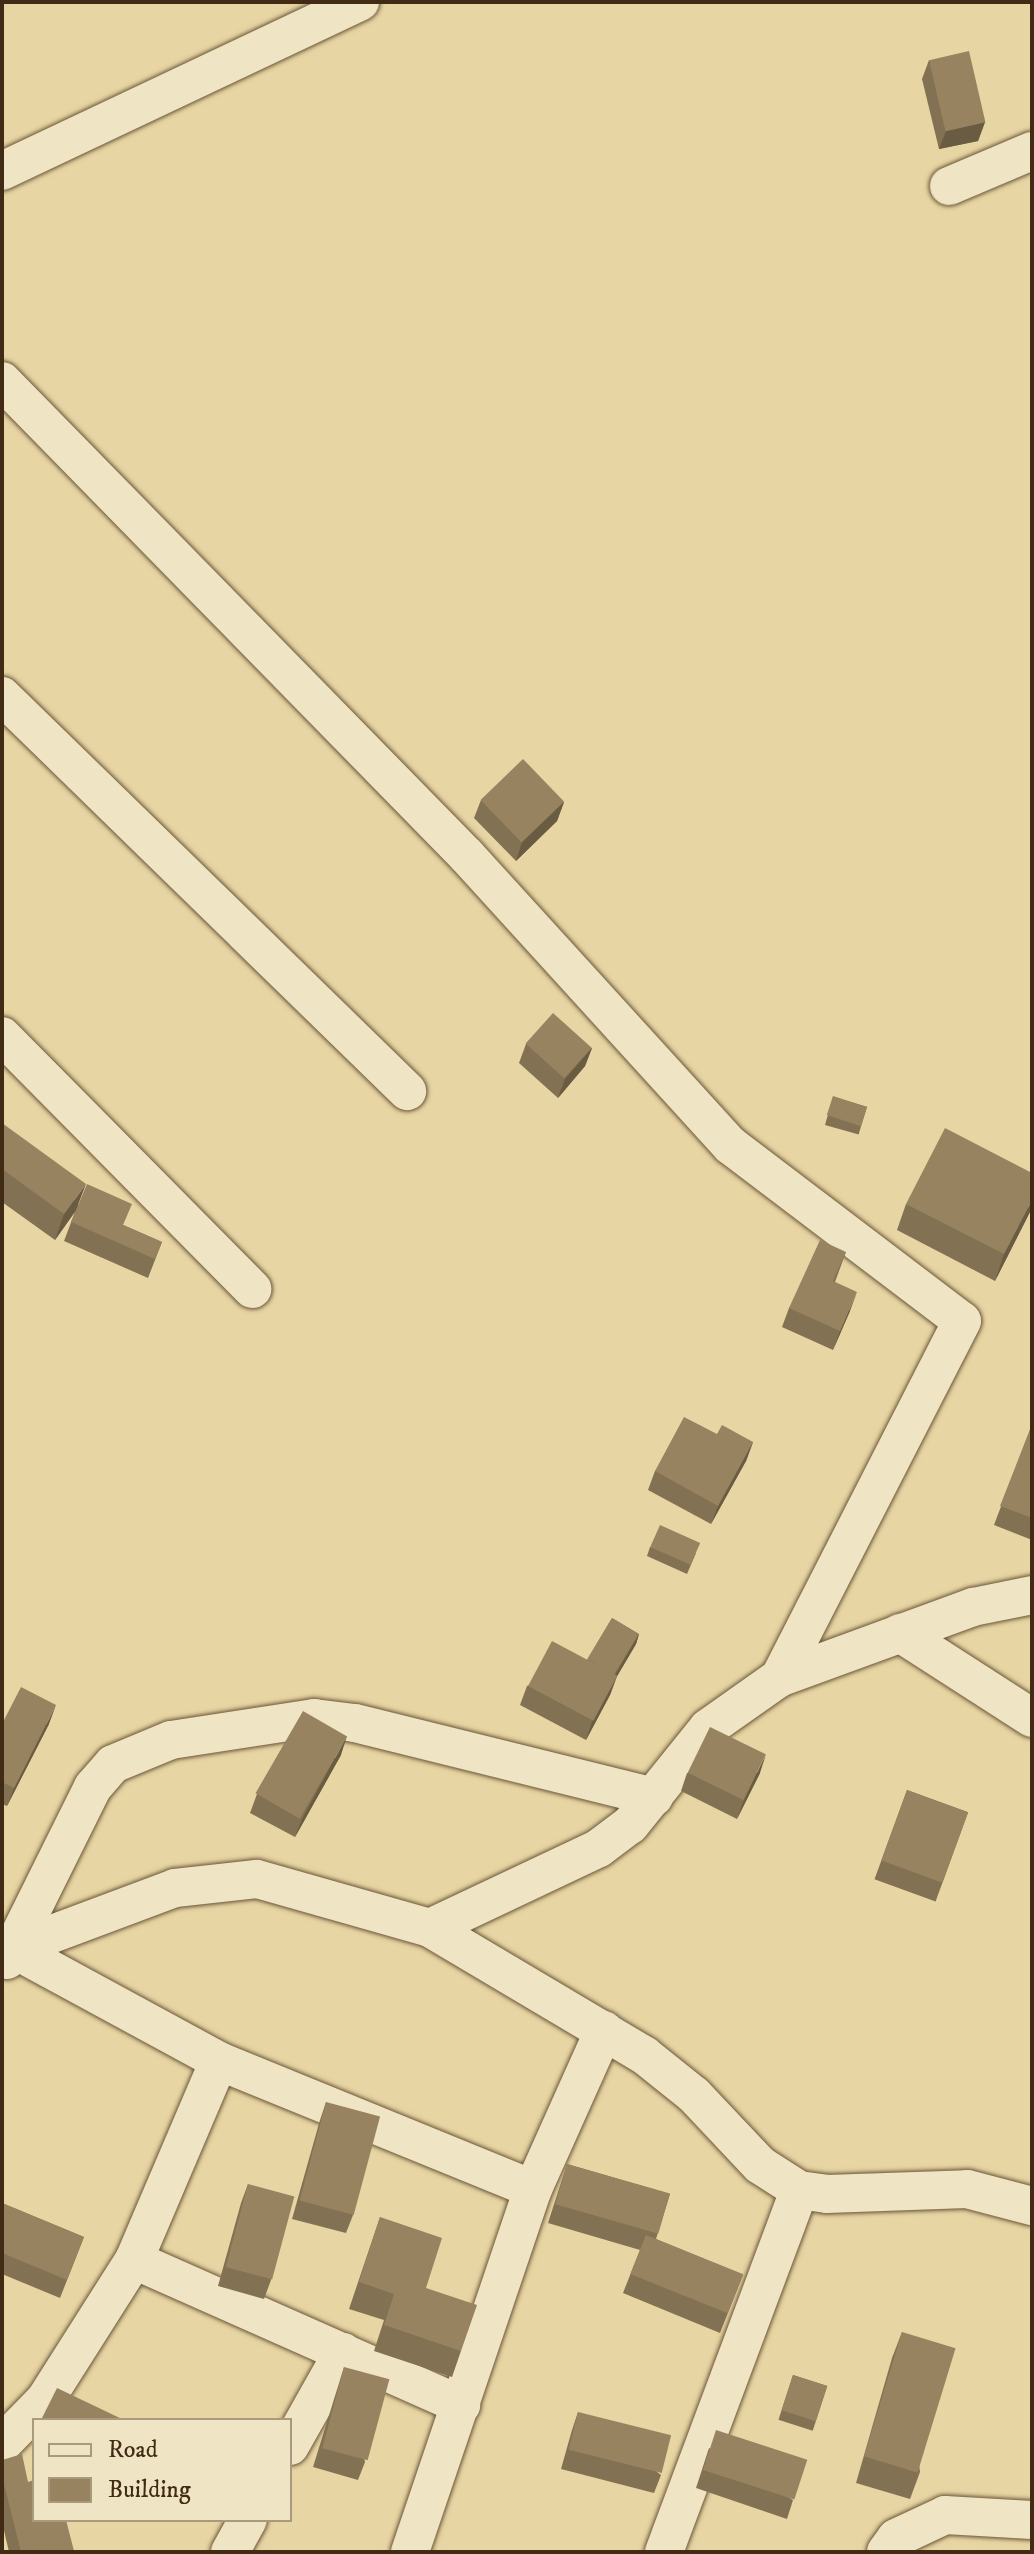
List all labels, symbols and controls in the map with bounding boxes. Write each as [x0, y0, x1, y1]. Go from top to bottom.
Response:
legend [32, 2418, 292, 2522]
text: Road [108, 2435, 158, 2465]
text: Building [108, 2475, 191, 2505]

